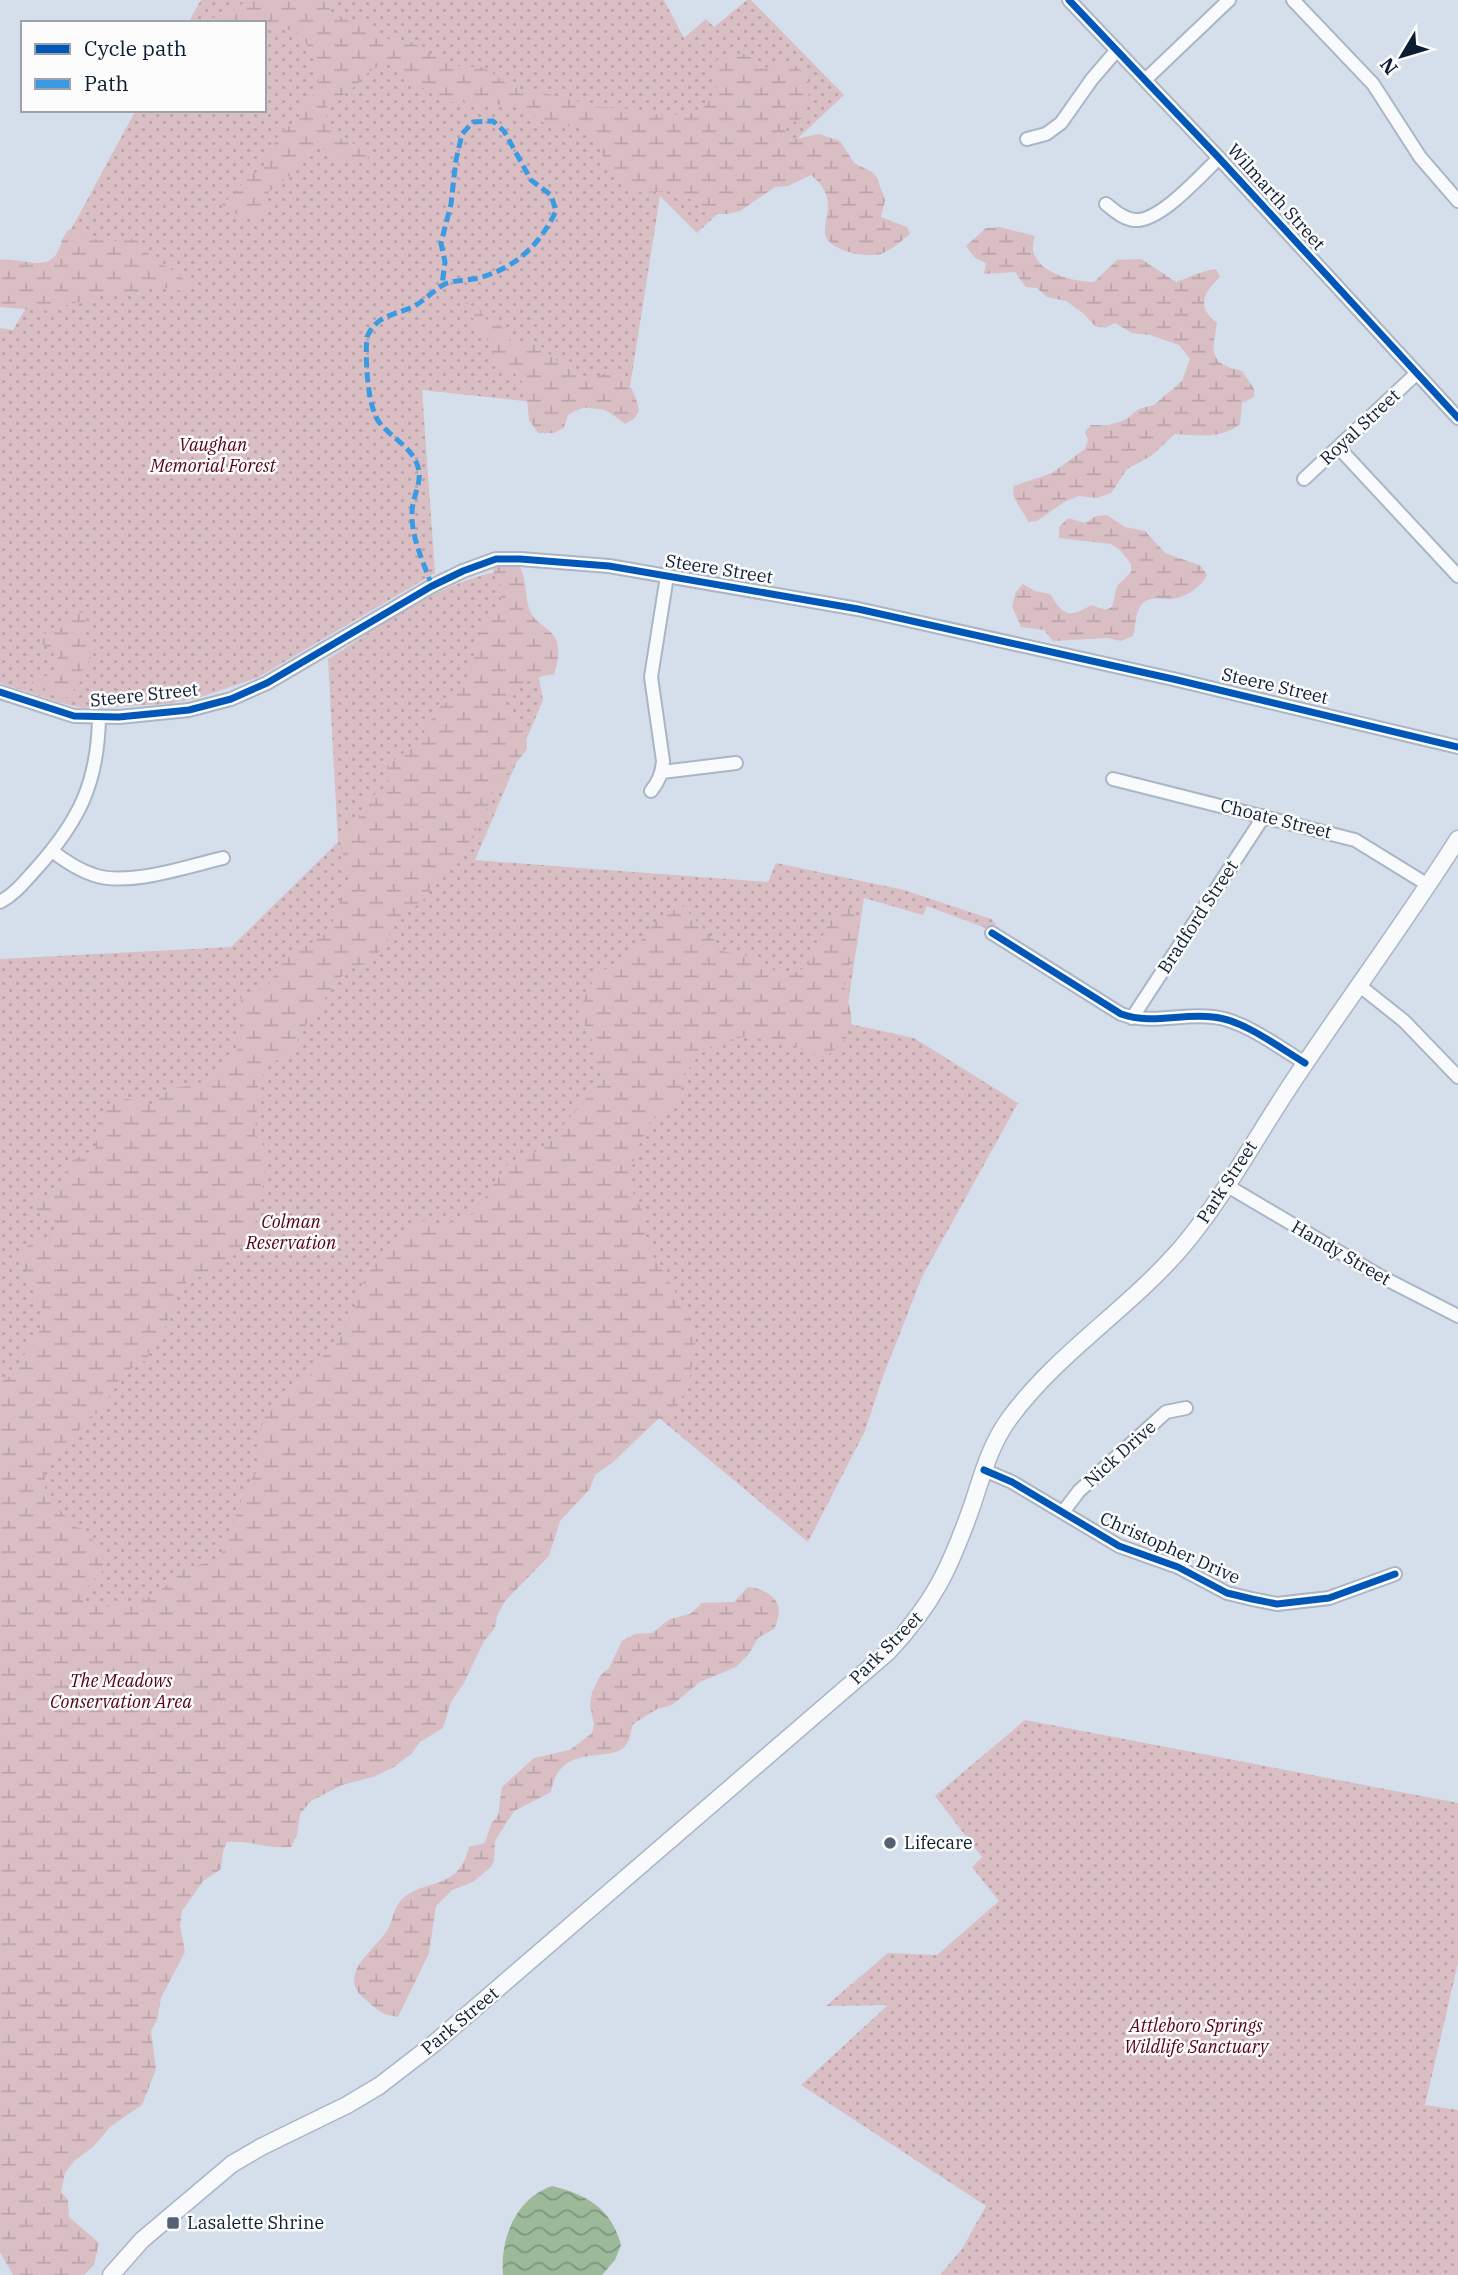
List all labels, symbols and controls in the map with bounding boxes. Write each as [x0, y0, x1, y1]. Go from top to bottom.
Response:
legend [21, 21, 266, 112]
north arrow [1367, 21, 1437, 91]
text: Cycle path [84, 34, 187, 62]
text: N [1375, 53, 1403, 80]
text: Path [84, 69, 129, 97]
street label: Wilmarth Street [1222, 139, 1330, 255]
street label: Royal Street [1315, 384, 1405, 470]
park label: Vaughan Memorial Forest [149, 433, 276, 477]
street label: Steere Street [664, 549, 775, 588]
street label: Steere Street [1220, 662, 1331, 709]
street label: Steere Street [89, 677, 199, 712]
street label: Choate Street [1218, 794, 1334, 843]
street label: Bradford Street [1152, 856, 1243, 978]
street label: Park Street [1191, 1136, 1262, 1227]
park label: Colman Reservation [245, 1210, 337, 1254]
street label: Handy Street [1288, 1215, 1395, 1290]
street label: Nick Drive [1079, 1415, 1160, 1492]
street label: Christopher Drive [1096, 1506, 1244, 1589]
street label: Park Street [844, 1606, 927, 1689]
park label: The Meadows Conservation Area [50, 1669, 192, 1713]
place label: Lifecare [904, 1831, 973, 1854]
marker: Lifecare [882, 1835, 898, 1851]
street label: Park Street [416, 1982, 503, 2060]
park label: Attleboro Springs Wildlife Sanctuary [1124, 2014, 1270, 2058]
place label: Lasalette Shrine [187, 2211, 324, 2234]
marker: Lasalette Shrine [165, 2215, 181, 2231]

